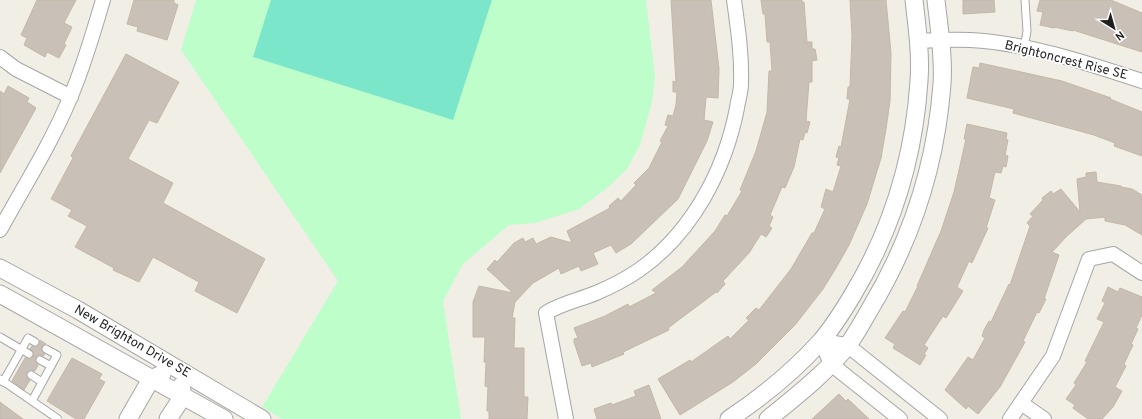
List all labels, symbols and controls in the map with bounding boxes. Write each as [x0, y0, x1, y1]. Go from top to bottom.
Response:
north arrow [1094, 8, 1134, 48]
text: N [1112, 27, 1127, 43]
street label: Brightoncrest Rise SE [1003, 38, 1129, 84]
street label: New Brighton Drive SE [71, 302, 193, 382]

